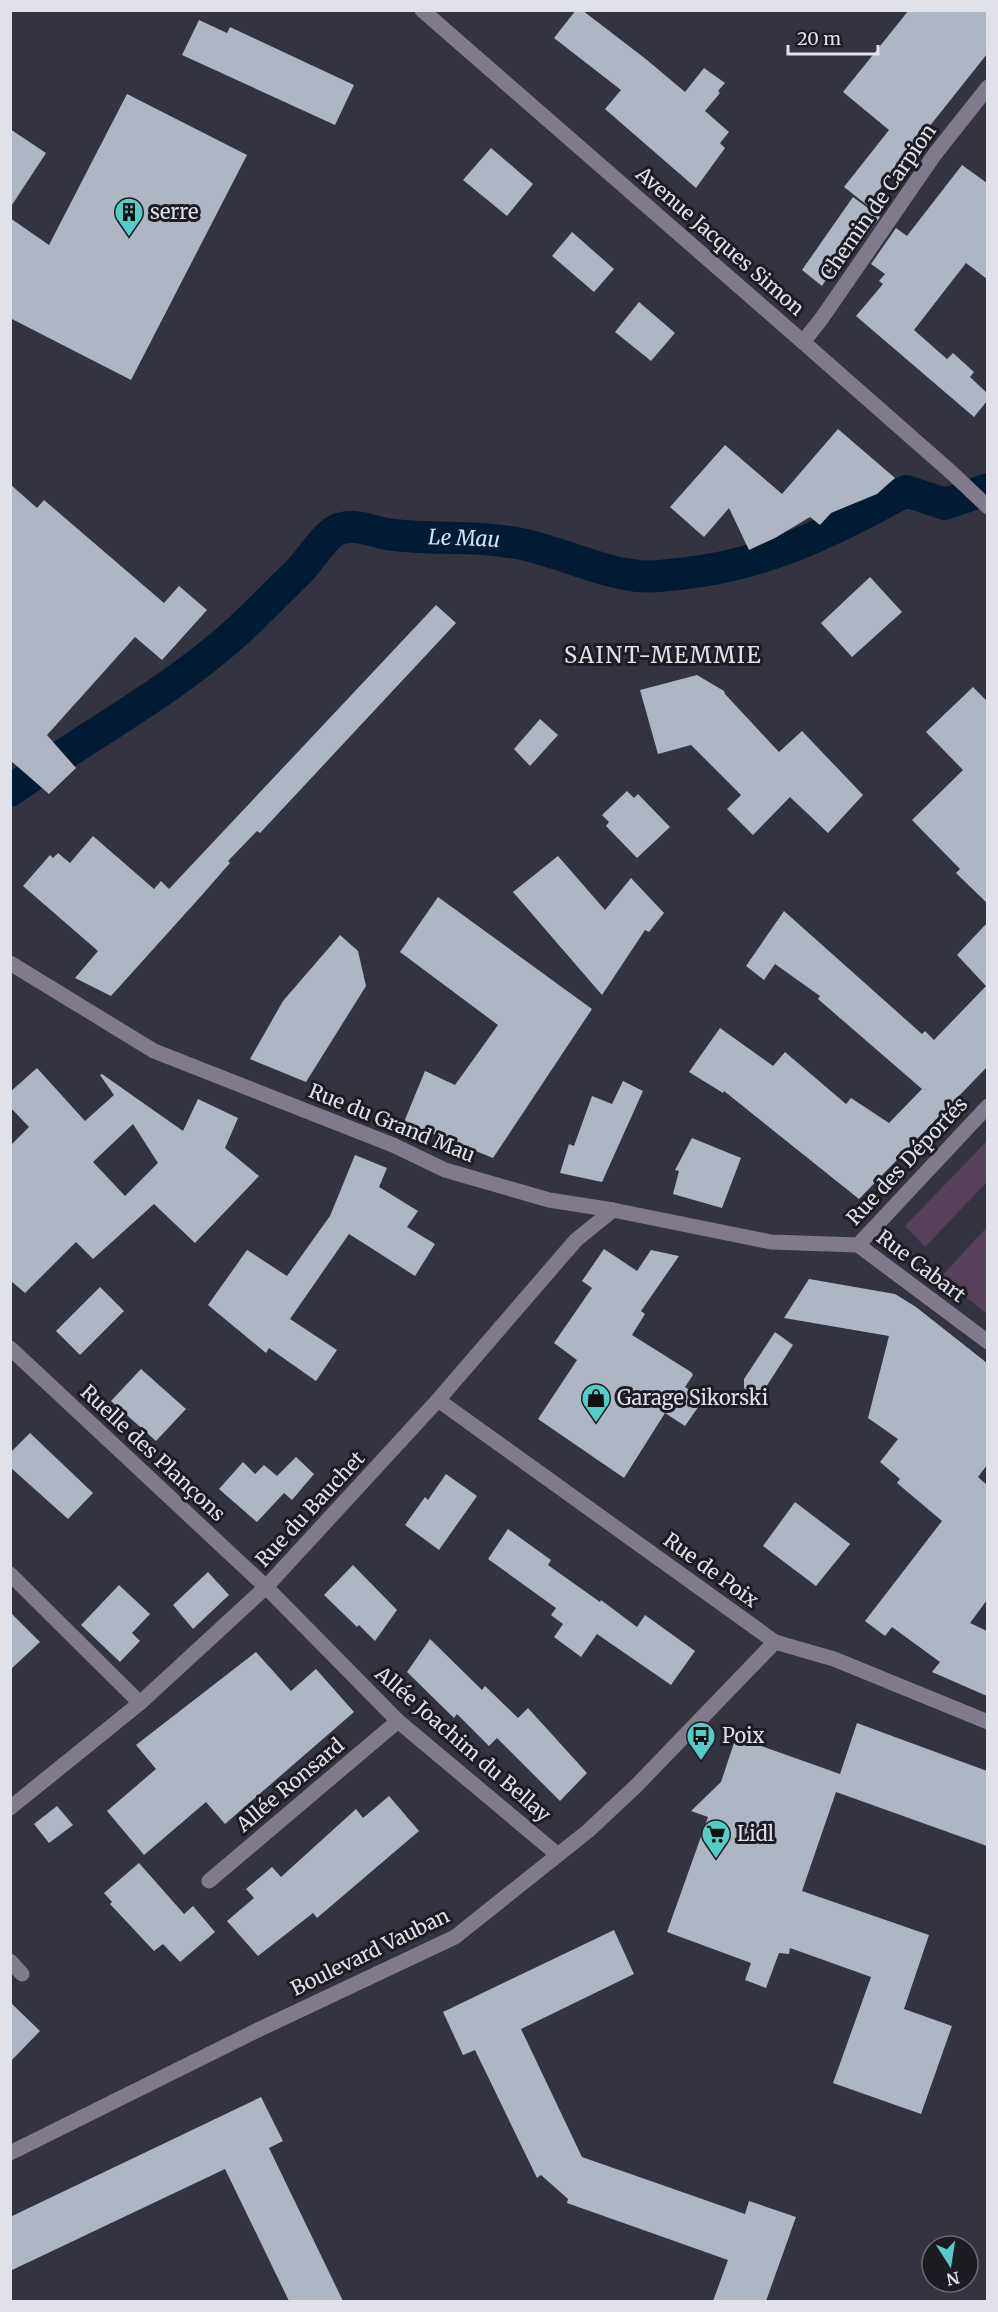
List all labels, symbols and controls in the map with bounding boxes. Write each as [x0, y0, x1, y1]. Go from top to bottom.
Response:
scale bar [788, 18, 878, 56]
text: 20 m [797, 27, 841, 50]
street label: Chemin de Carpion [814, 119, 941, 285]
street label: Avenue Jacques Simon [630, 160, 810, 320]
building icon: serre [113, 196, 145, 238]
place label: serre [150, 199, 198, 224]
water label: Le Mau [428, 523, 501, 554]
district label: SAINT-MEMMIE [564, 641, 762, 669]
street label: Rue du Grand Mau [305, 1078, 479, 1167]
street label: Rue des Déportés [841, 1092, 972, 1230]
street label: Rue Cabart [872, 1224, 971, 1307]
street label: Ruelle des Plançons [76, 1379, 231, 1526]
shop icon: Garage Sikorski [580, 1382, 612, 1424]
place label: Garage Sikorski [617, 1385, 768, 1410]
street label: Rue du Bauchet [250, 1446, 370, 1572]
street label: Rue de Poix [659, 1527, 764, 1612]
street label: Allée Joachim du Bellay [370, 1660, 556, 1827]
bus stop icon: Poix [685, 1720, 717, 1762]
place label: Poix [722, 1723, 765, 1748]
street label: Allée Ronsard [230, 1732, 349, 1838]
supermarket icon: Lidl [700, 1818, 732, 1860]
place label: Lidl [737, 1821, 774, 1846]
street label: Boulevard Vauban [287, 1902, 453, 2001]
north arrow [920, 2234, 980, 2294]
text: N [945, 2268, 961, 2290]

